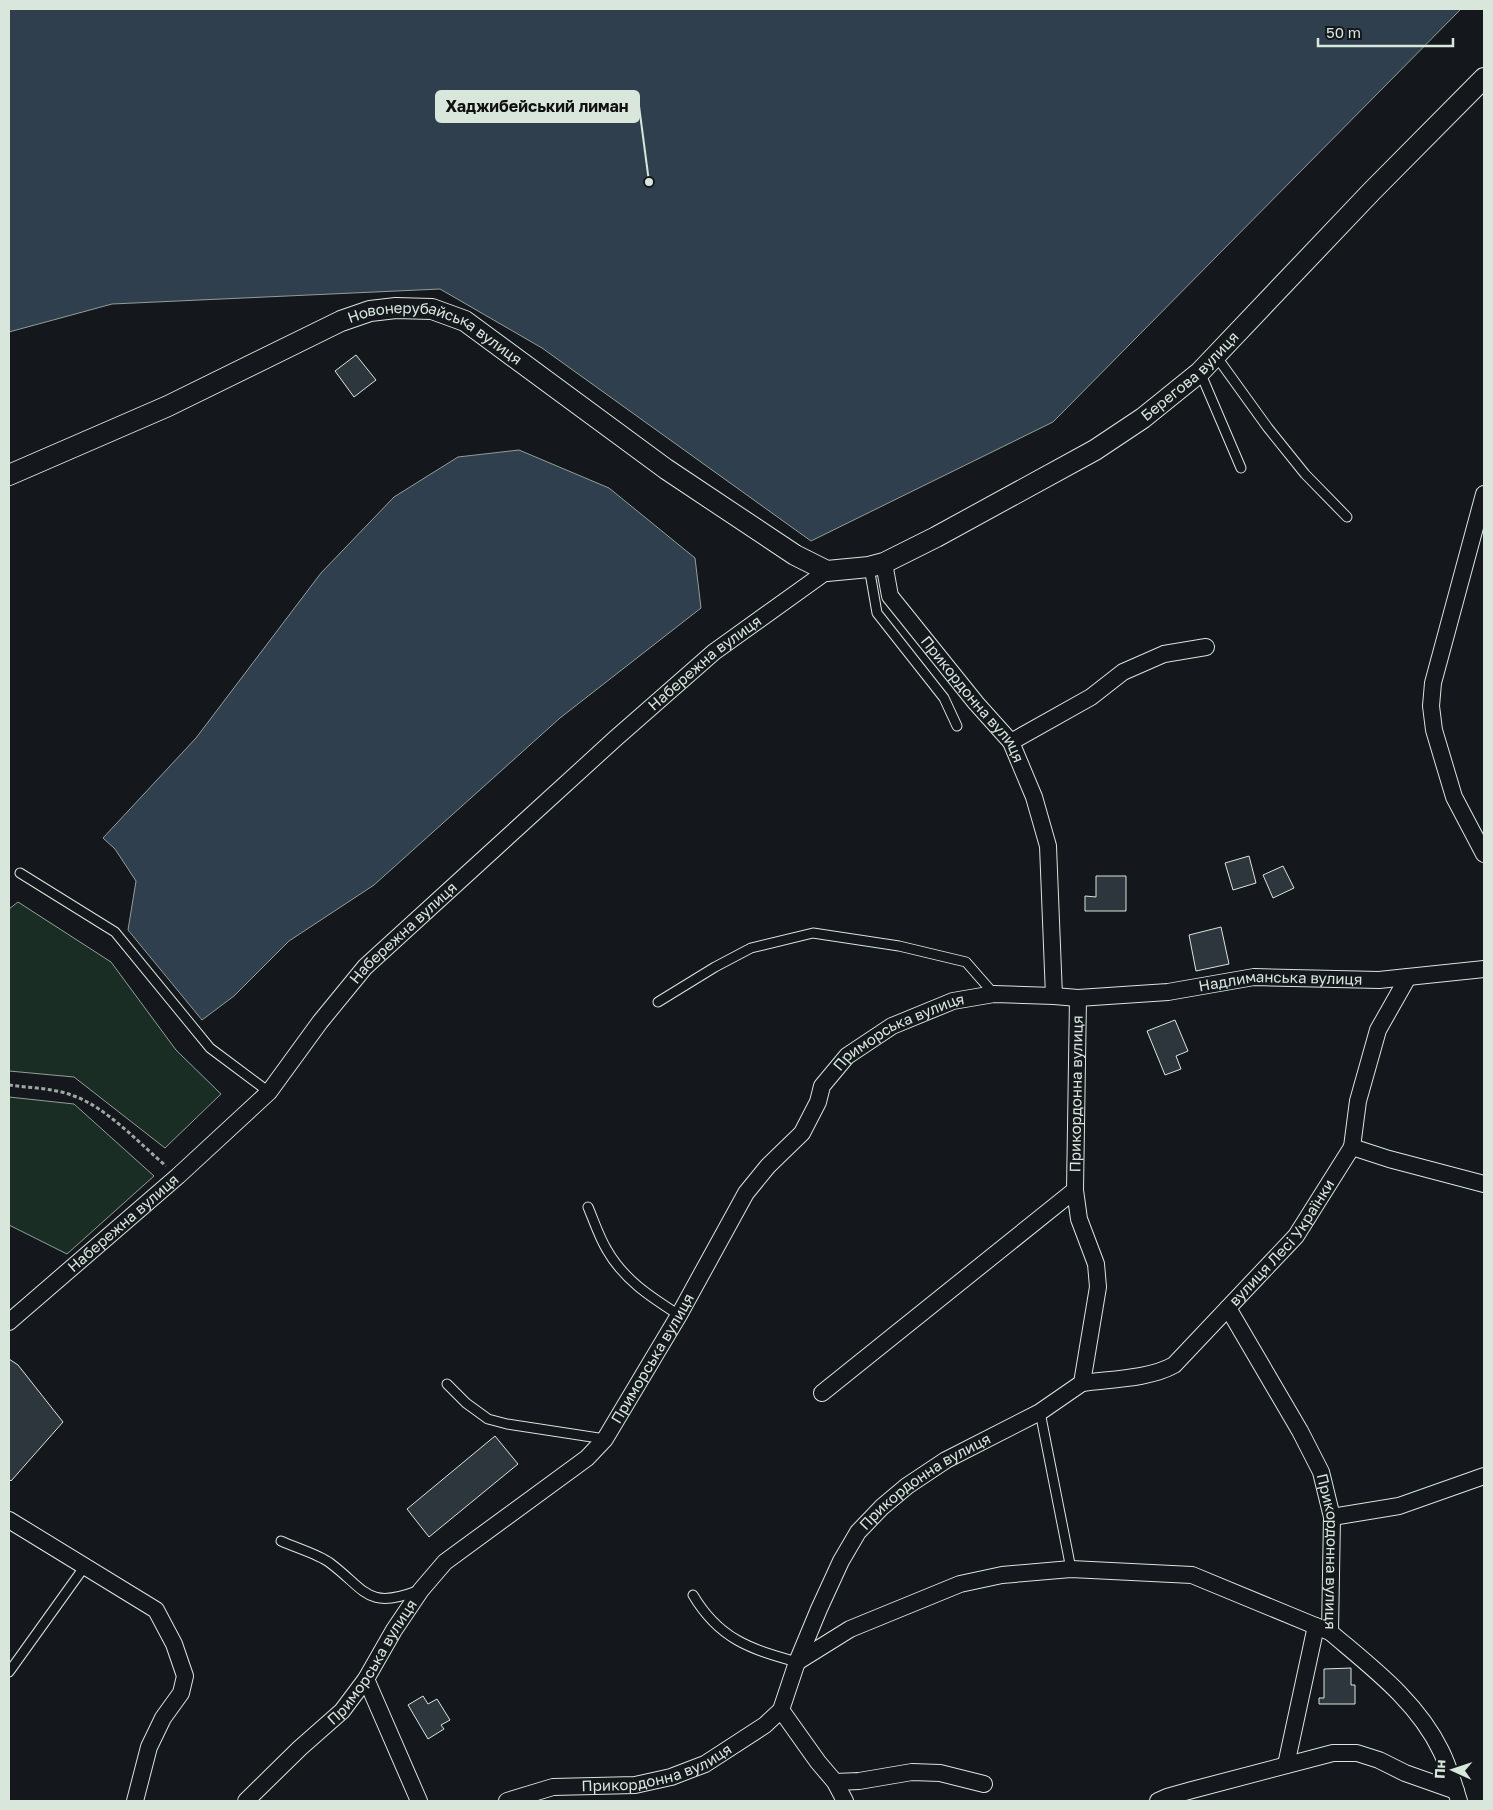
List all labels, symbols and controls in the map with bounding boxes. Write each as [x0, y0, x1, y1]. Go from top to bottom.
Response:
scale bar [1318, 15, 1453, 47]
text: 50 m [1326, 23, 1361, 41]
callout: Хаджибейський лиман [436, 91, 639, 122]
text: Хаджибейський лиман [445, 96, 629, 116]
street label: Новонерубайська вулиця [345, 298, 526, 368]
street label: Берегова вулиця [1137, 327, 1242, 424]
street label: Набережна вулиця [644, 611, 765, 714]
street label: Прикордонна вулиця [918, 632, 1028, 765]
street label: Набережна вулиця [345, 878, 460, 987]
street label: Надлиманська вулиця [1197, 967, 1363, 995]
street label: Приморська вулиця [829, 989, 965, 1074]
street label: Прикордонна вулиця [1065, 1015, 1086, 1172]
street label: Набережна вулиця [63, 1170, 182, 1275]
street label: вулиця Лесі Українки [1225, 1175, 1338, 1309]
street label: Приморська вулиця [607, 1290, 697, 1426]
street label: Прикордонна вулиця [855, 1429, 993, 1533]
street label: Прикордонна вулиця [1314, 1471, 1342, 1630]
street label: Приморська вулиця [323, 1596, 420, 1728]
street label: Прикордонна вулиця [581, 1739, 735, 1794]
north arrow [1428, 1745, 1478, 1795]
text: Пн [1431, 1759, 1449, 1779]

